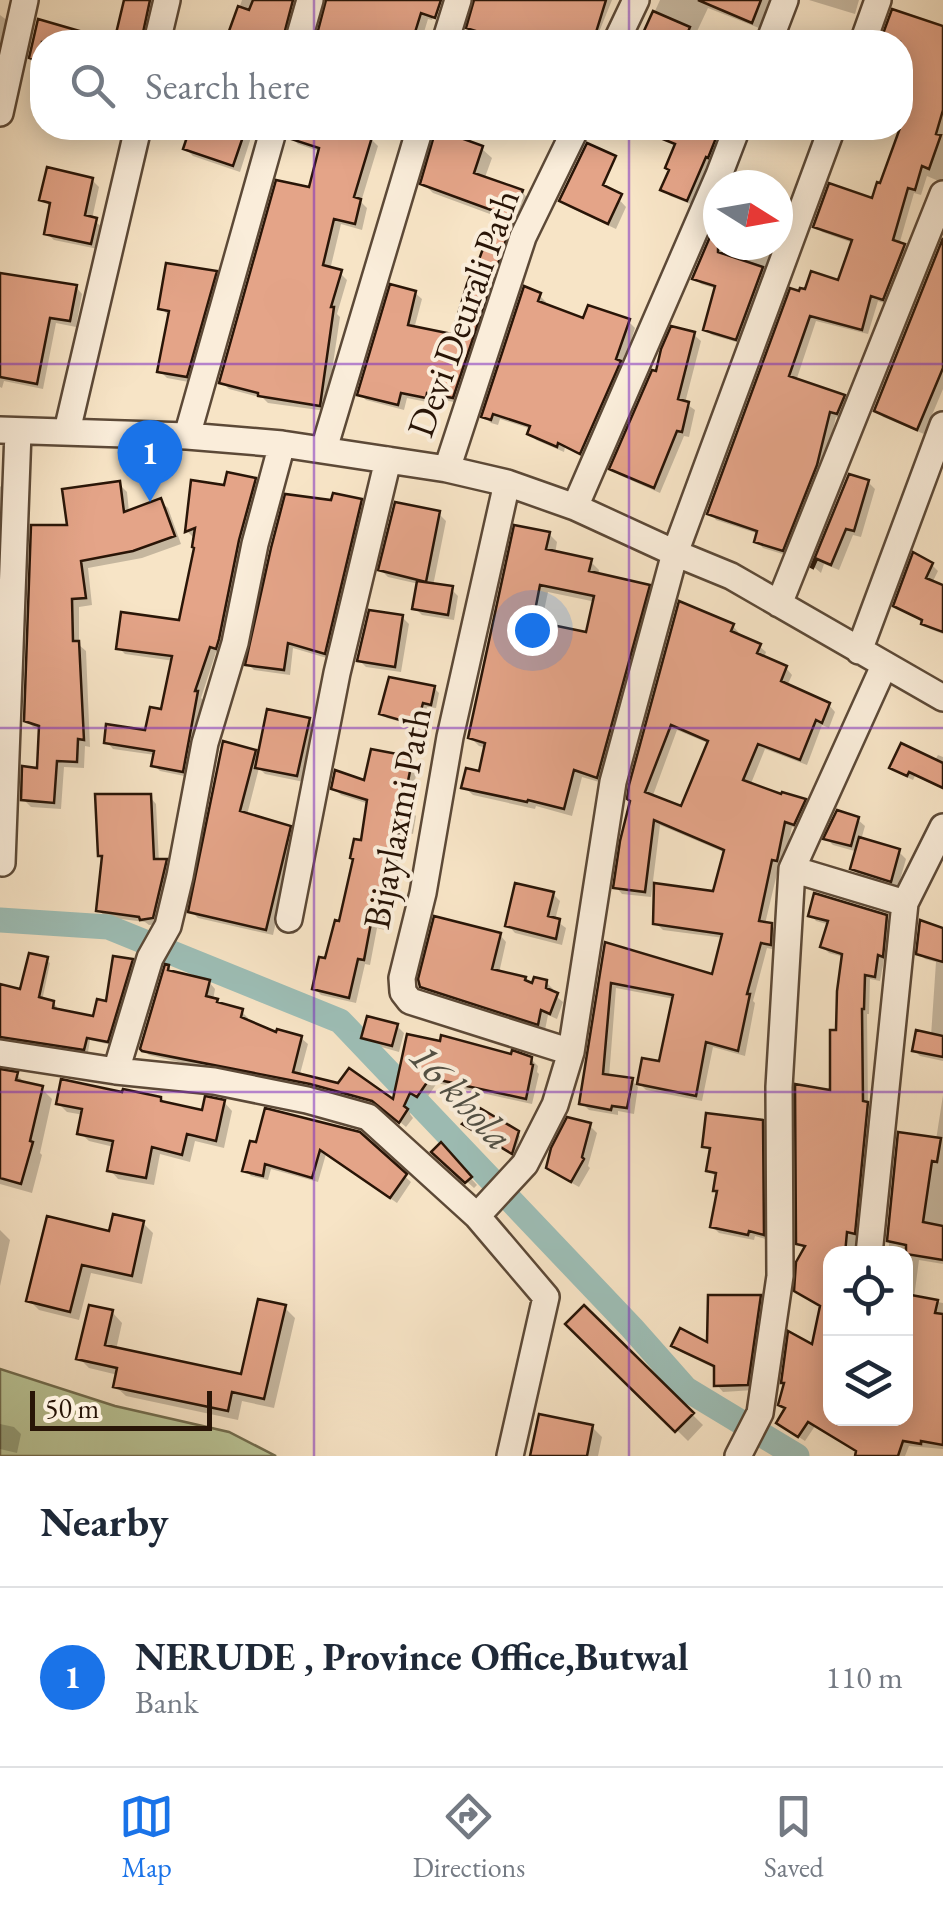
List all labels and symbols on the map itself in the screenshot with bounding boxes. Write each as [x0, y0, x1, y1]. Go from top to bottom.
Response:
north arrow [703, 170, 793, 260]
street label: Devi Deurali Path [395, 182, 530, 443]
pin: 1 [118, 420, 182, 502]
your location [507, 605, 558, 656]
street label: Bijaylaxmi Path [351, 703, 442, 933]
water label: 16 khola [399, 1031, 525, 1161]
scale bar [30, 1386, 212, 1430]

